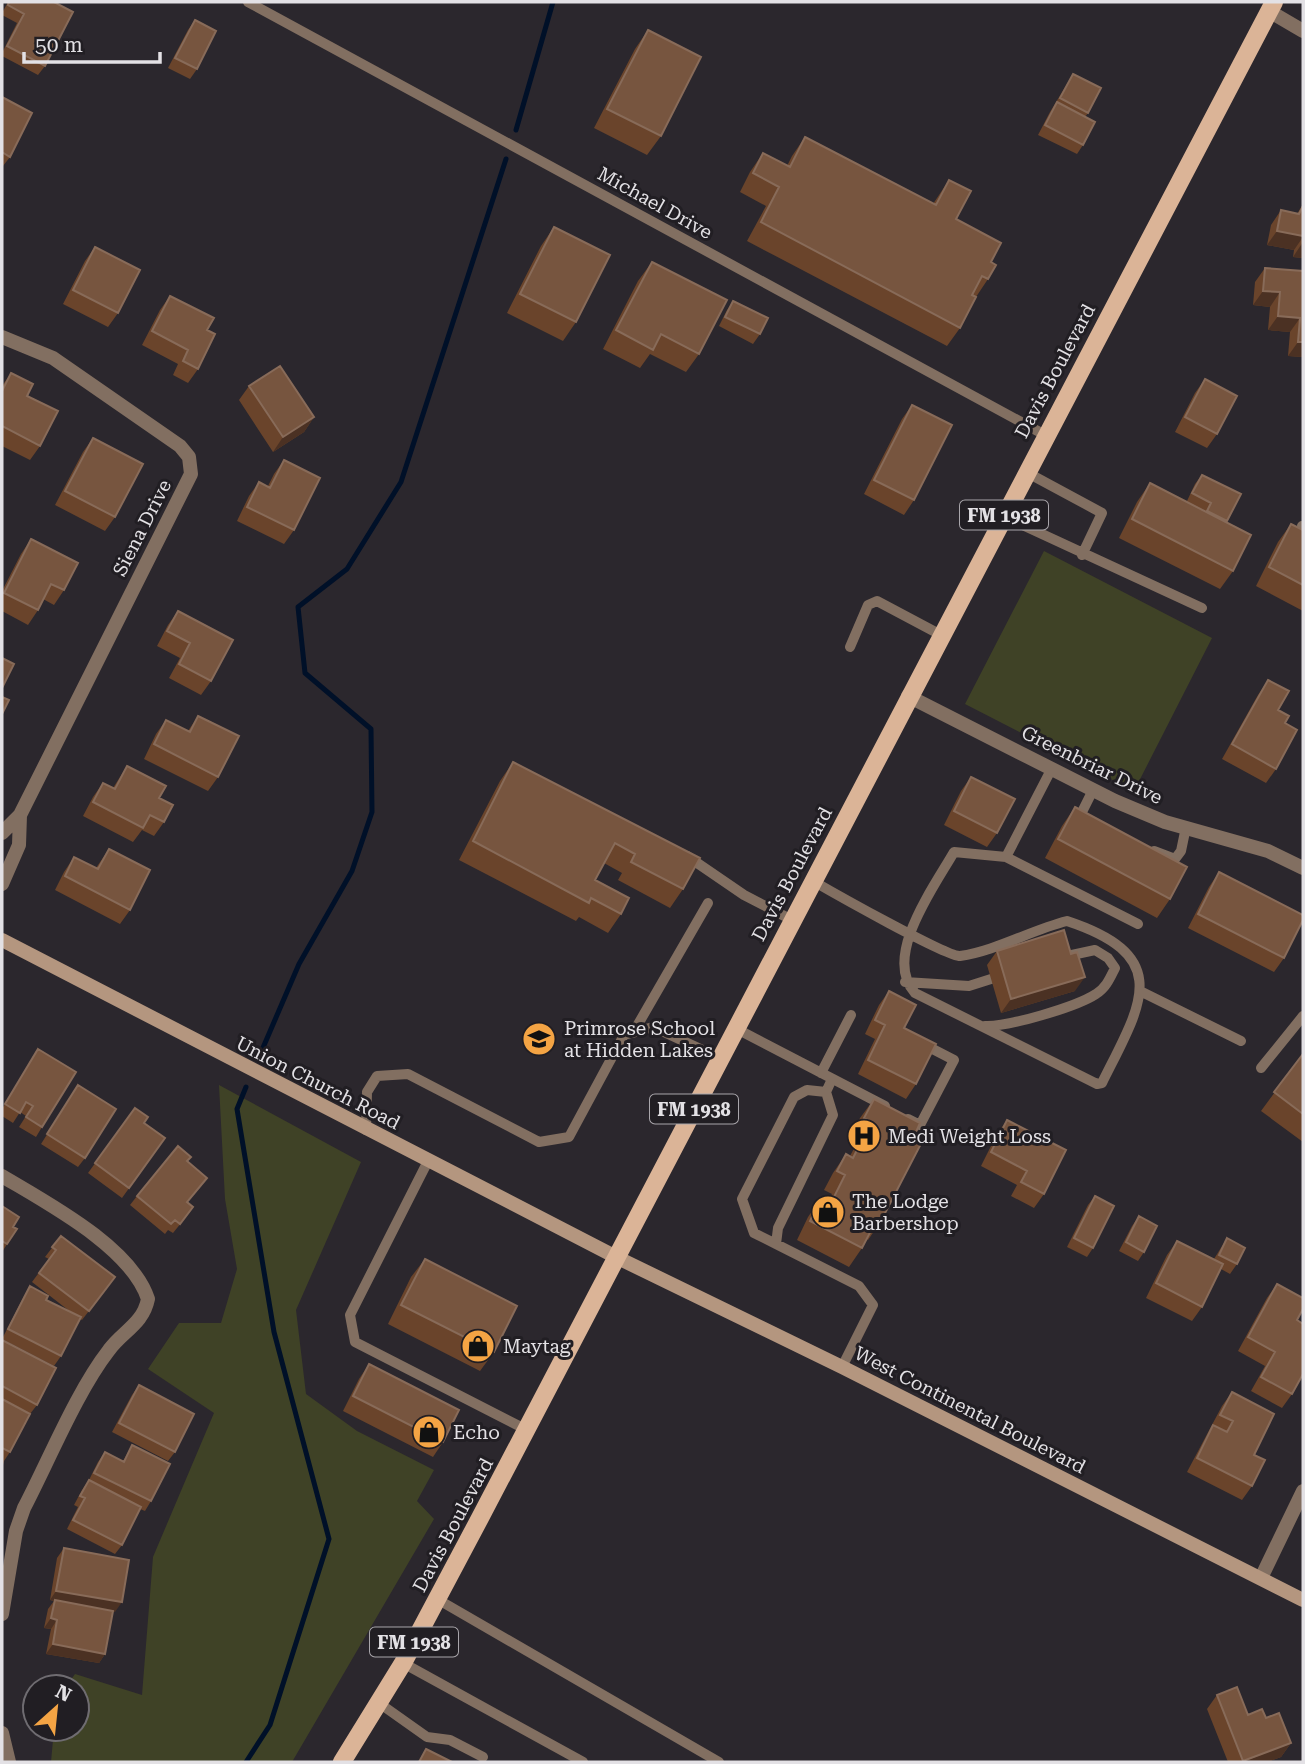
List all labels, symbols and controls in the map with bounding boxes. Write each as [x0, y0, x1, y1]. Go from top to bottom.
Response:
scale bar [24, 21, 161, 65]
text: 50 m [35, 33, 83, 57]
street label: Michael Drive [594, 162, 716, 244]
street label: Davis Boulevard [1010, 300, 1100, 442]
street label: Siena Drive [108, 476, 176, 580]
road number: FM 1938 [960, 500, 1048, 530]
street label: Greenbriar Drive [1018, 721, 1166, 809]
street label: Davis Boulevard [747, 803, 837, 945]
place label: Primrose School at Hidden Lakes [564, 1017, 715, 1062]
school or university icon: Primrose School at Hidden Lakes [520, 1020, 558, 1058]
street label: Union Church Road [232, 1032, 404, 1134]
road number: FM 1938 [650, 1094, 738, 1124]
hospital icon: Medi Weight Loss [845, 1117, 883, 1155]
place label: Medi Weight Loss [888, 1125, 1051, 1148]
place label: The Lodge Barbershop [852, 1190, 959, 1235]
shop icon: The Lodge Barbershop [809, 1193, 847, 1231]
shop icon: Maytag [459, 1327, 497, 1365]
place label: Maytag [503, 1335, 571, 1358]
street label: West Continental Boulevard [850, 1341, 1090, 1479]
shop icon: Echo [410, 1413, 448, 1451]
place label: Echo [453, 1421, 500, 1444]
street label: Davis Boulevard [408, 1454, 498, 1596]
road number: FM 1938 [370, 1628, 458, 1657]
north arrow [21, 1673, 91, 1743]
text: N [52, 1680, 76, 1707]

